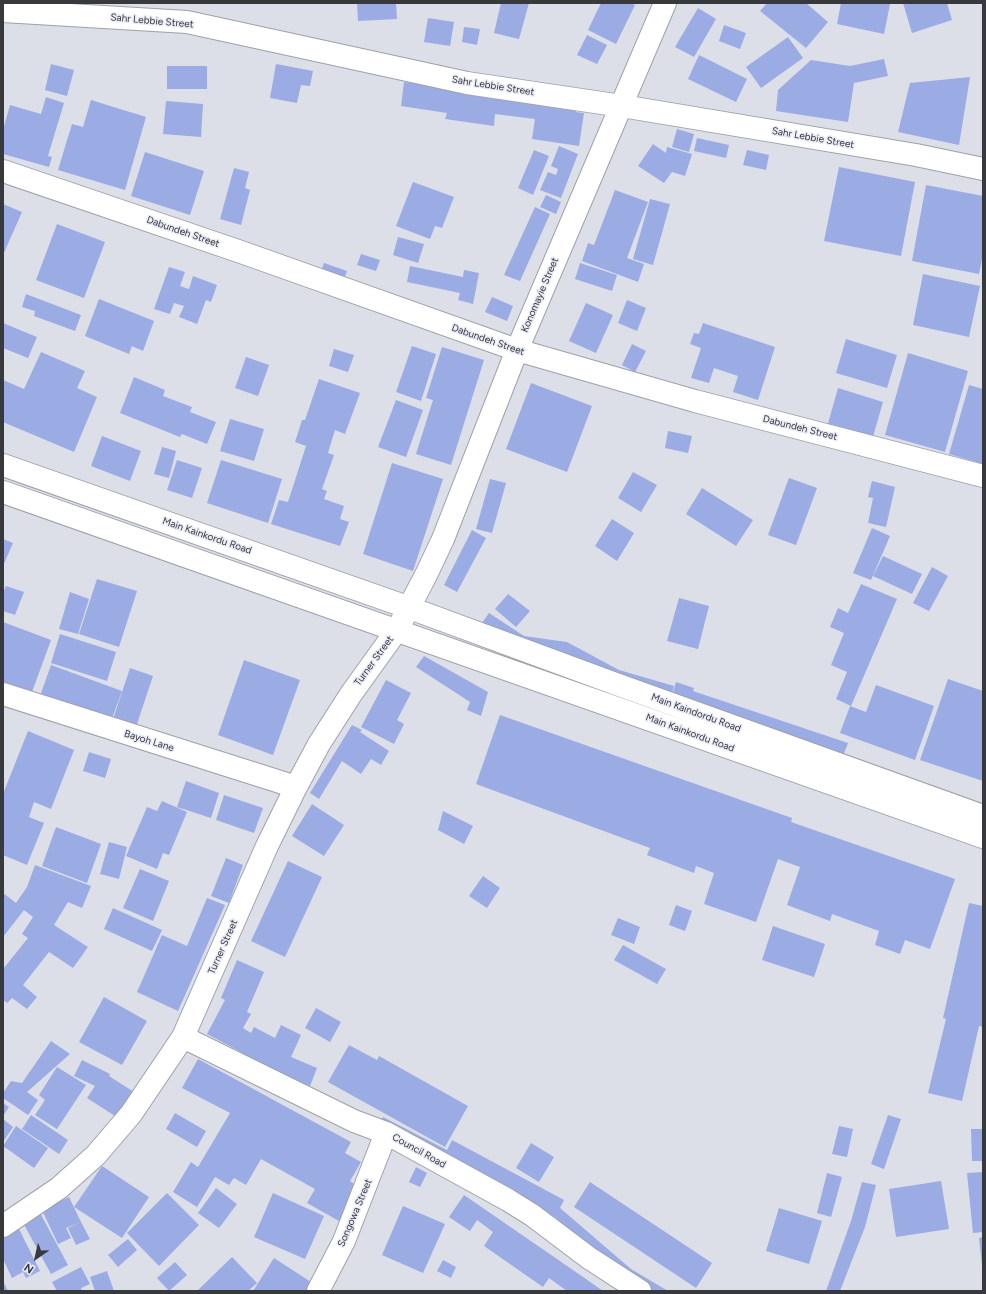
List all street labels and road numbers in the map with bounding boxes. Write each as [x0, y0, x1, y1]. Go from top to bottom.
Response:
street label: Sahr Lebbie Street [110, 11, 194, 31]
street label: Sahr Lebbie Street [451, 74, 535, 98]
street label: Sahr Lebbie Street [771, 125, 855, 151]
street label: Dabundeh Street [145, 214, 221, 250]
street label: Konomayie Street [519, 256, 561, 334]
street label: Dabundeh Street [450, 322, 526, 358]
street label: Dabundeh Street [761, 413, 839, 443]
street label: Main Kainkordu Road [161, 515, 253, 557]
street label: Turner Street [352, 634, 396, 688]
street label: Main Kaindordu Road [649, 691, 743, 735]
street label: Main Kainkordu Road [644, 711, 736, 755]
street label: Bayoh Lane [123, 728, 175, 754]
street label: Turner Street [206, 918, 240, 976]
street label: Council Road [390, 1131, 448, 1171]
street label: Songowa Street [335, 1177, 375, 1249]

